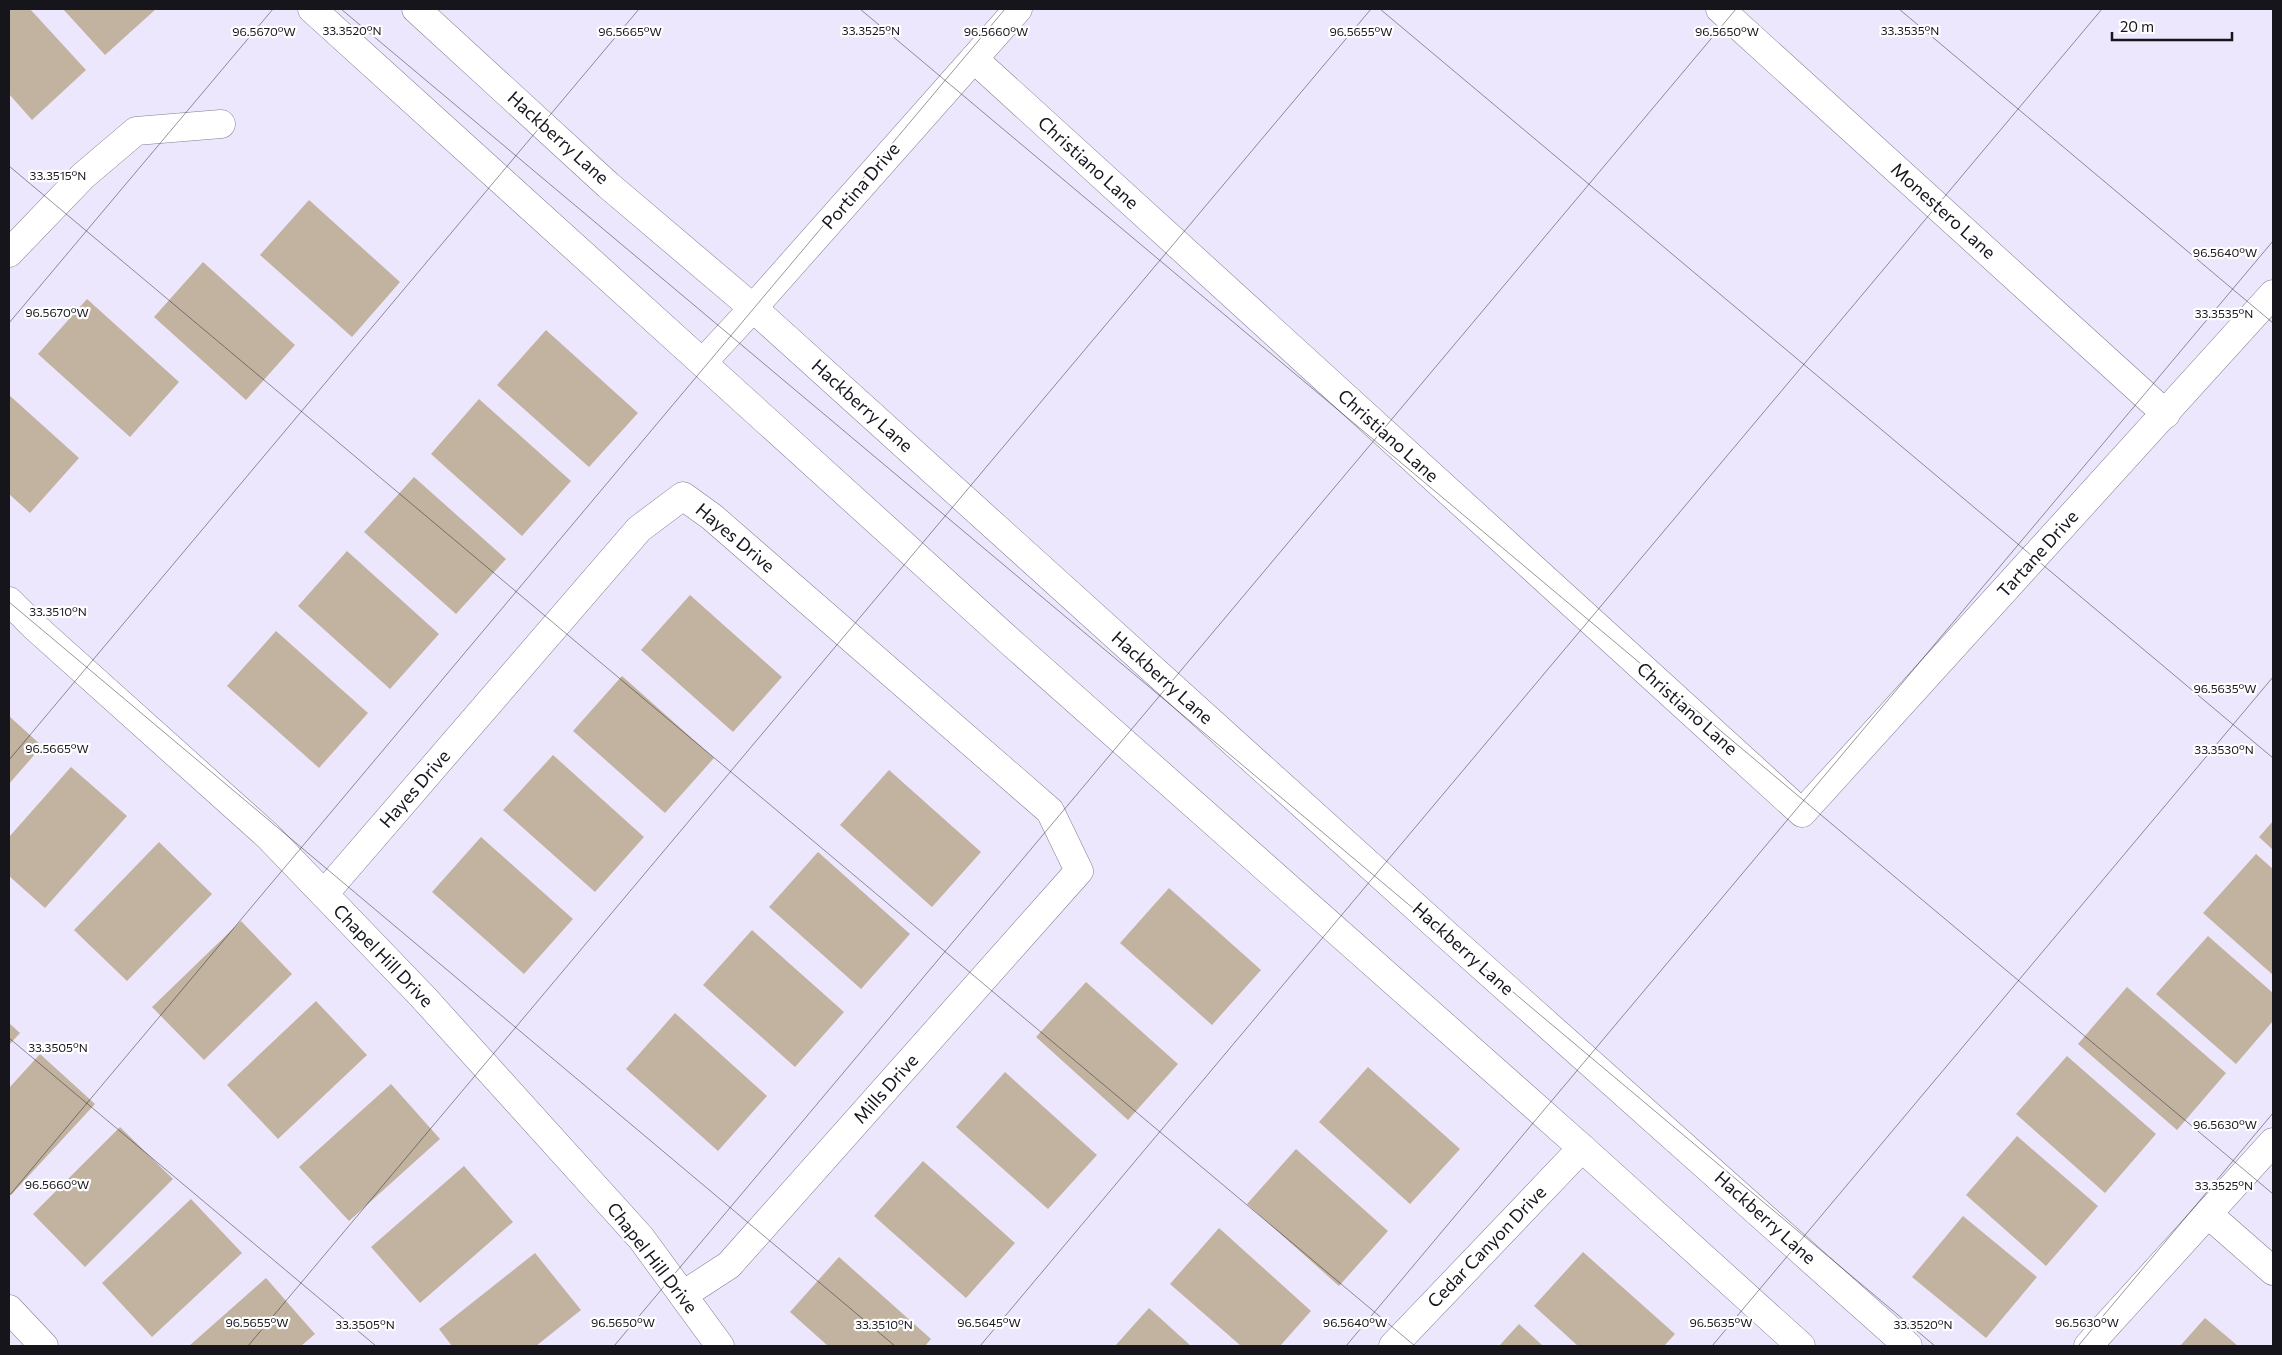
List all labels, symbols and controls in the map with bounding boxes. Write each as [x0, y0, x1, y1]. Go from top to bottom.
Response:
scale bar [2112, 10, 2232, 42]
text: 20 m [2120, 17, 2154, 35]
text: 33.3520°N [322, 23, 382, 37]
text: 33.3525°N [842, 23, 900, 37]
text: 33.3535°N [1881, 23, 1939, 37]
text: 96.5670°W [232, 24, 296, 38]
text: 96.5665°W [598, 24, 662, 38]
text: 96.5660°W [964, 24, 1028, 38]
text: 96.5655°W [1329, 24, 1393, 38]
text: 96.5650°W [1695, 24, 1759, 38]
street label: Hackberry Lane [504, 86, 614, 188]
street label: Christiano Lane [1034, 111, 1144, 213]
street label: Portina Drive [817, 138, 904, 233]
street label: Monestero Lane [1887, 158, 2001, 263]
text: 33.3515°N [30, 168, 86, 182]
text: 96.5640°W [2193, 245, 2257, 259]
text: 96.5670°W [25, 305, 89, 319]
text: 33.3535°N [2195, 306, 2253, 320]
street label: Hackberry Lane [808, 354, 918, 456]
street label: Christiano Lane [1334, 384, 1444, 486]
street label: Hayes Drive [692, 498, 780, 577]
street label: Tartane Drive [1992, 505, 2082, 602]
text: 33.3510°N [29, 604, 87, 618]
street label: Hackberry Lane [1108, 626, 1218, 728]
street label: Christiano Lane [1633, 657, 1743, 759]
text: 96.5635°W [2194, 681, 2256, 695]
text: 96.5665°W [25, 741, 89, 755]
text: 33.3530°N [2194, 742, 2254, 756]
street label: Hayes Drive [374, 745, 454, 832]
street label: Hackberry Lane [1409, 897, 1519, 999]
street label: Chapel Hill Drive [329, 899, 438, 1011]
text: 33.3505°N [28, 1040, 88, 1054]
street label: Mills Drive [848, 1049, 922, 1128]
text: 96.5630°W [2193, 1117, 2257, 1131]
street label: Hackberry Lane [1711, 1166, 1821, 1268]
text: 96.5660°W [25, 1177, 89, 1191]
text: 33.3525°N [2195, 1178, 2253, 1192]
street label: Cedar Canyon Drive [1422, 1181, 1550, 1312]
street label: Chapel Hill Drive [603, 1198, 703, 1317]
text: 96.5655°W [225, 1315, 289, 1329]
text: 96.5650°W [591, 1315, 655, 1329]
text: 96.5645°W [957, 1315, 1021, 1329]
text: 96.5640°W [1323, 1315, 1387, 1329]
text: 96.5635°W [1690, 1315, 1752, 1329]
text: 96.5630°W [2055, 1315, 2119, 1329]
text: 33.3505°N [335, 1317, 395, 1331]
text: 33.3510°N [855, 1317, 913, 1331]
text: 33.3520°N [1893, 1317, 1953, 1331]

